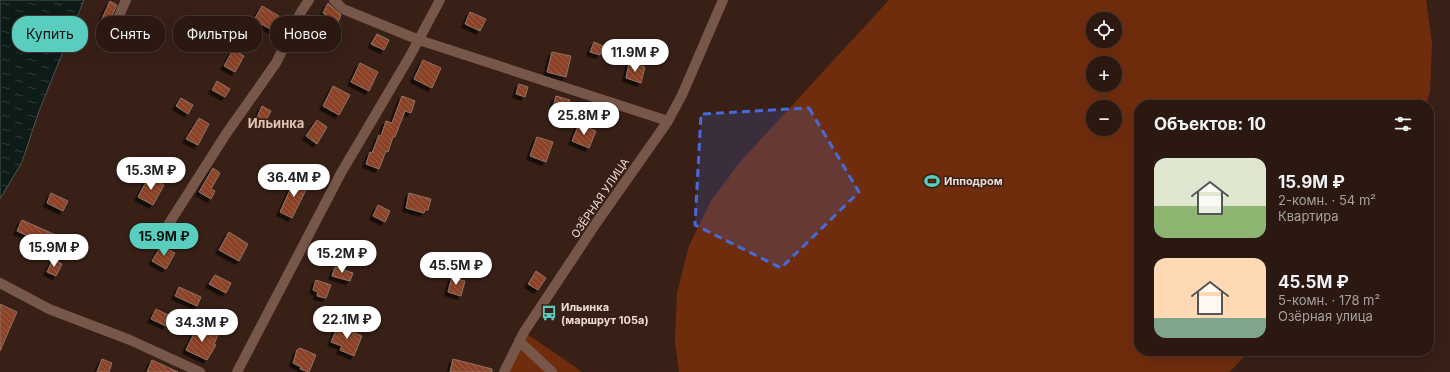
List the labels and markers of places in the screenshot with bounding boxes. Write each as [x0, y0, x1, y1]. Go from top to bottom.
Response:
pin: 11.9M ₽ [598, 39, 672, 73]
pin: 25.8M ₽ [547, 102, 621, 136]
pin: 15.3M ₽ [114, 157, 188, 191]
pin: 36.4M ₽ [257, 164, 331, 198]
sports icon: Ипподром [923, 172, 941, 190]
place label: Ипподром [944, 174, 1003, 188]
pin: 15.9M ₽ [127, 223, 201, 257]
pin: 15.9M ₽ [17, 234, 91, 268]
pin: 15.2M ₽ [305, 240, 379, 274]
pin: 45.5M ₽ [419, 252, 493, 286]
place label: Ильинка (маршрут 105а) [561, 300, 649, 327]
bus stop icon: Ильинка (маршрут 105а) [540, 304, 558, 322]
pin: 22.1M ₽ [310, 306, 384, 340]
pin: 34.3M ₽ [165, 309, 239, 343]

